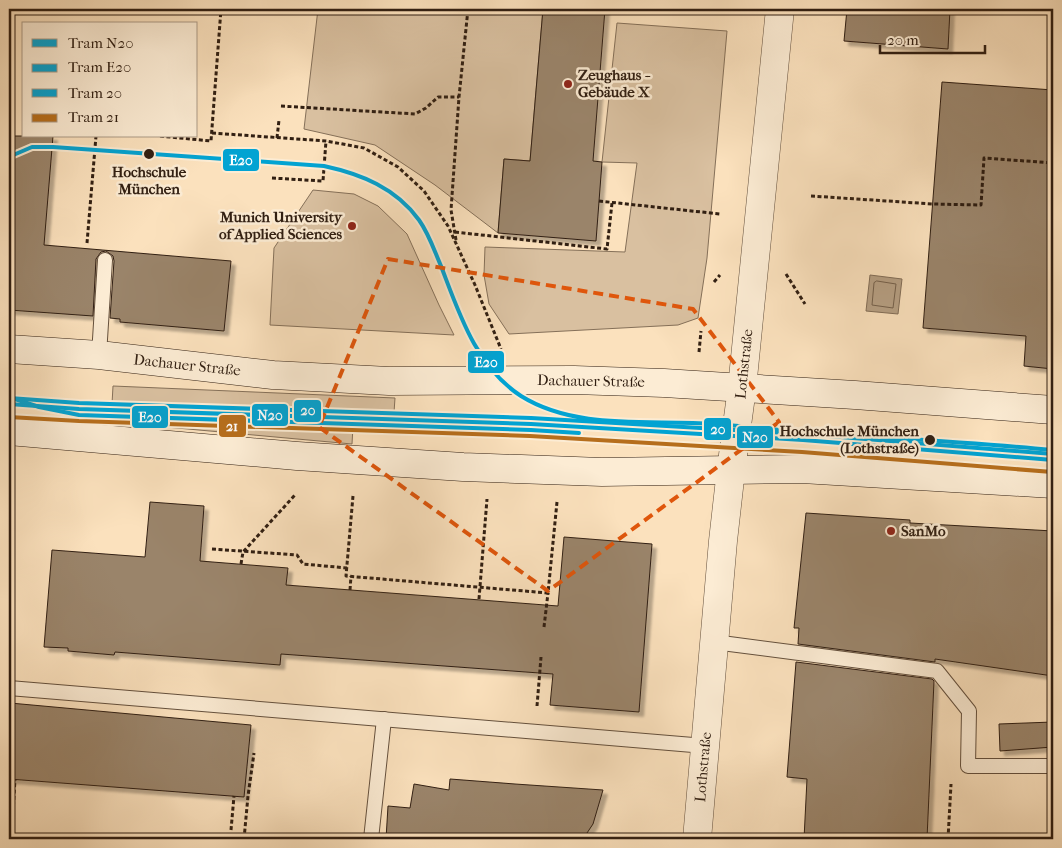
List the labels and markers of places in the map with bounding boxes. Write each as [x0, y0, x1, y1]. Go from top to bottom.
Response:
place label: Zeughaus - Gebäude X [578, 66, 651, 101]
marker: Zeughaus - Gebäude X [562, 78, 574, 90]
marker: Hochschule München [142, 147, 156, 161]
place label: Hochschule München [112, 163, 187, 198]
place label: Munich University of Applied Sciences [219, 208, 343, 243]
marker: Munich University of Applied Sciences [346, 220, 358, 232]
place label: Hochschule München (Lothstraße) [780, 422, 919, 457]
marker: Hochschule München (Lothstraße) [923, 433, 937, 447]
place label: SanMo [901, 522, 946, 540]
marker: SanMo [885, 525, 897, 537]

